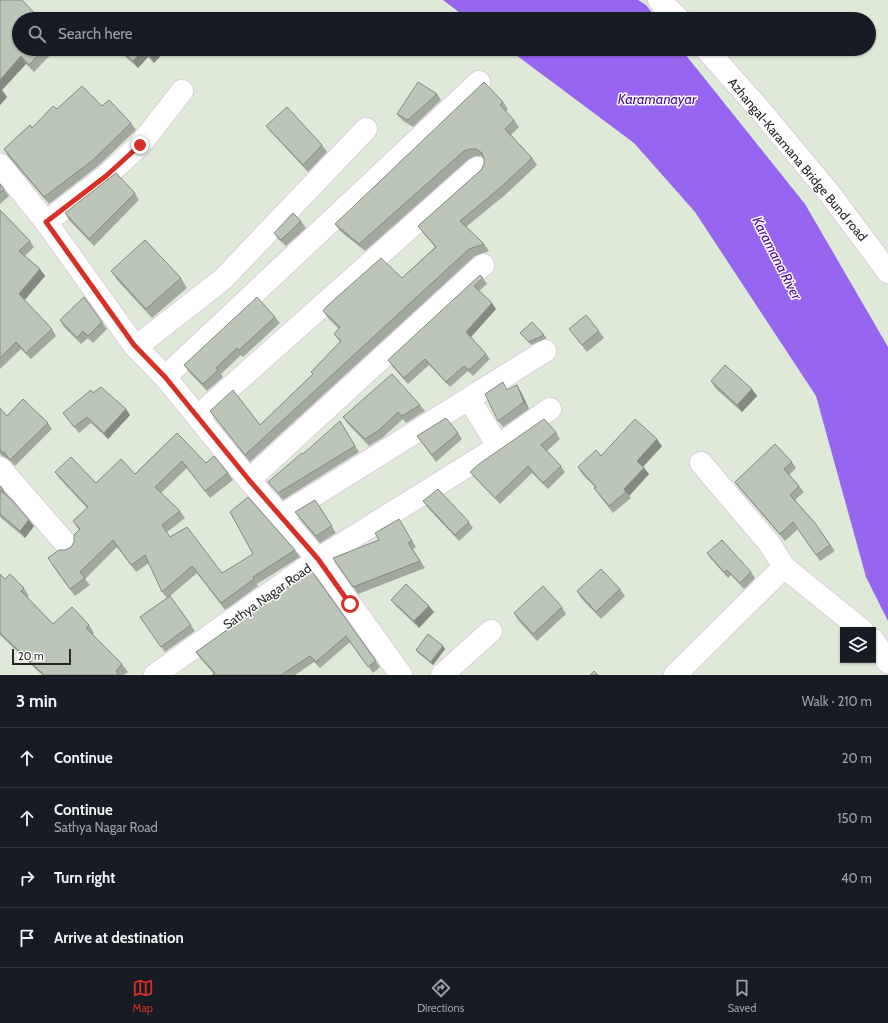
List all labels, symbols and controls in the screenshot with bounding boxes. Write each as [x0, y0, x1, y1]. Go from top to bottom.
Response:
search box [12, 12, 876, 56]
icon: search [26, 23, 48, 45]
text: Search here [58, 25, 133, 43]
street label: Azhangal-Karamana Bridge Bund road [725, 74, 871, 244]
water label: Karamanayar [618, 90, 697, 108]
route end [131, 136, 149, 154]
water label: Karamana River [748, 213, 806, 303]
street label: Sathya Nagar Road [220, 560, 314, 632]
route start [341, 595, 359, 613]
map controls [840, 627, 876, 663]
button: layers [840, 627, 876, 663]
scale bar [12, 647, 71, 666]
text: 20 m [18, 649, 44, 663]
text: 3 min [16, 691, 57, 711]
text: Walk · 210 m [802, 693, 872, 709]
icon: ahead [16, 747, 38, 769]
text: Continue [54, 749, 113, 767]
text: 20 m [842, 750, 872, 766]
text: Continue [54, 801, 113, 819]
icon: ahead [16, 807, 38, 829]
text: 150 m [837, 810, 872, 826]
text: Sathya Nagar Road [54, 819, 158, 835]
icon: right [16, 867, 38, 889]
text: Turn right [54, 869, 115, 887]
text: 40 m [841, 870, 872, 886]
icon: arrive [16, 927, 38, 949]
text: Arrive at destination [54, 929, 184, 947]
tab: Map [132, 977, 154, 1015]
tab: Directions [417, 977, 464, 1015]
tab: Saved [728, 977, 756, 1015]

